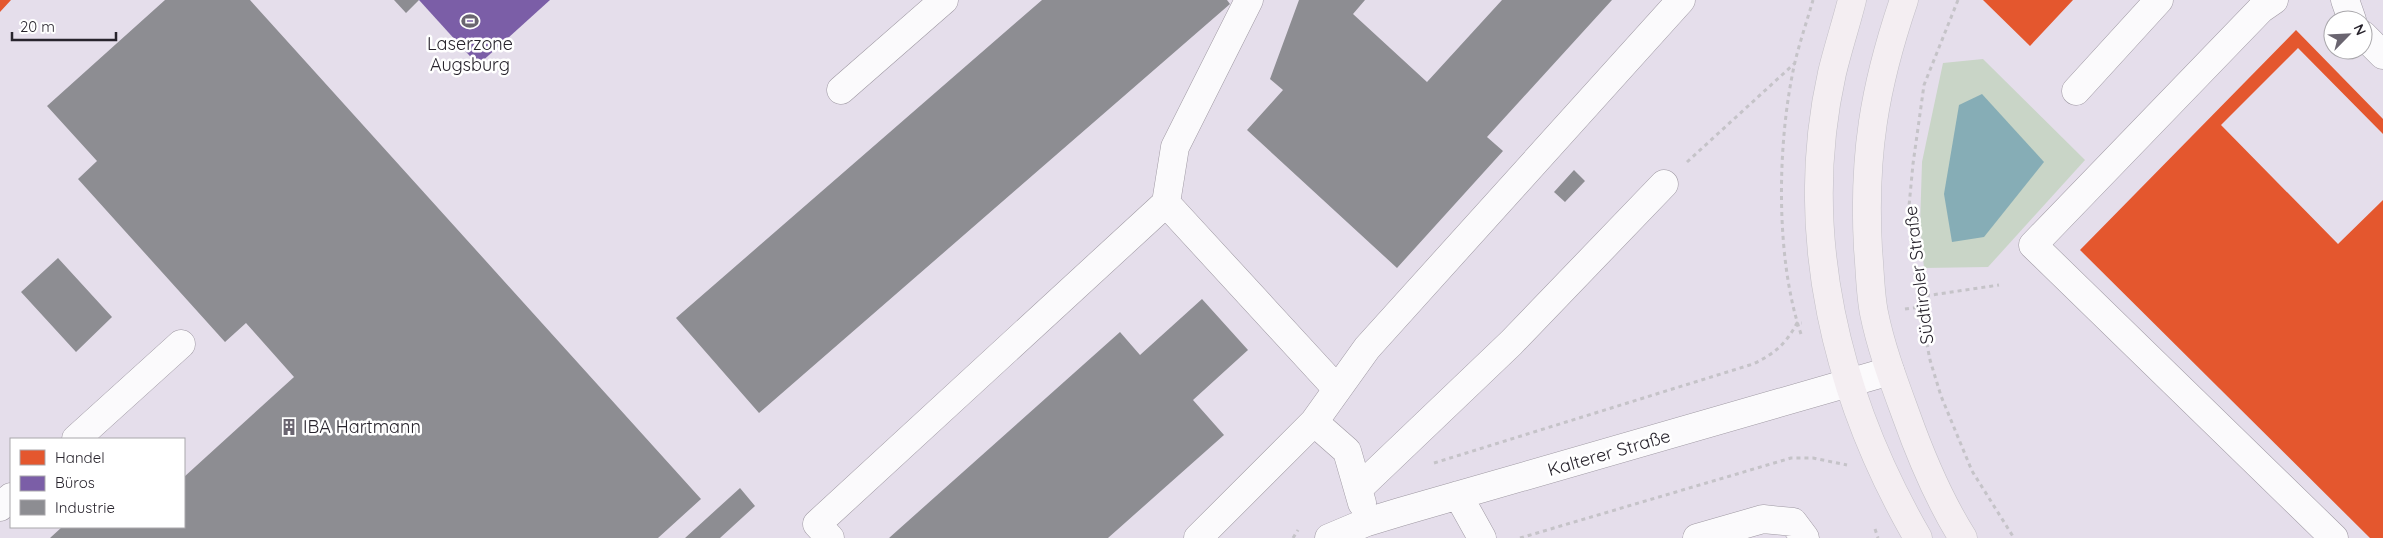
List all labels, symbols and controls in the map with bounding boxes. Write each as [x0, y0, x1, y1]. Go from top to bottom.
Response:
scale bar [12, 10, 116, 42]
north arrow [2323, 10, 2373, 60]
sports icon: Laserzone Augsburg [460, 11, 480, 31]
text: 20 m [20, 17, 55, 36]
text: N [2350, 21, 2370, 38]
place label: Laserzone Augsburg [427, 32, 513, 76]
street label: Südtiroler Straße [1899, 204, 1938, 346]
place label: IBA Hartmann [303, 415, 421, 438]
building icon: IBA Hartmann [279, 417, 299, 437]
street label: Kalterer Straße [1545, 424, 1673, 481]
legend [10, 438, 185, 528]
text: Handel [55, 448, 105, 467]
text: Büros [55, 473, 95, 492]
text: Industrie [55, 498, 115, 517]

